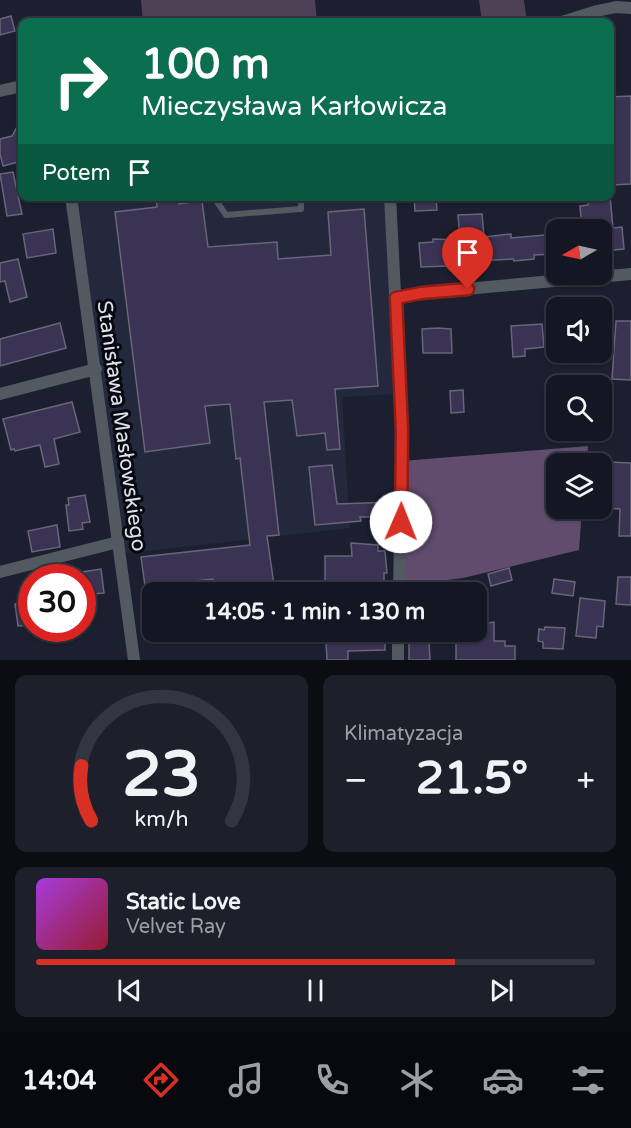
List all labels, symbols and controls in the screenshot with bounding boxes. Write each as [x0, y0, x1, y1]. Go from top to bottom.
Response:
text: 100 m [141, 39, 270, 90]
icon: right [42, 42, 120, 120]
text: Mieczysława Karłowicza [141, 90, 447, 123]
icon: arrive [123, 156, 156, 189]
text: Potem [42, 160, 111, 186]
north arrow [546, 219, 612, 285]
map controls [546, 219, 612, 519]
pin [442, 227, 493, 289]
icon: arrive [451, 236, 484, 269]
button: sound [546, 297, 612, 363]
street label: Stanisława Masłowskiego [92, 299, 151, 553]
button: search [546, 375, 612, 441]
button: layers [546, 453, 612, 519]
position arrow [369, 490, 433, 554]
speed limit sign: 30 [18, 564, 96, 642]
text: 14:05 · 1 min · 130 m [204, 599, 425, 625]
text: Klimatyzacja [344, 722, 463, 746]
text: 23 [122, 738, 201, 813]
text: 21.5° [416, 752, 528, 806]
text: − [344, 761, 368, 800]
text: + [576, 761, 595, 800]
text: km/h [135, 806, 188, 832]
text: Static Love [126, 889, 241, 915]
text: Velvet Ray [126, 915, 226, 939]
icon: previous [113, 974, 146, 1007]
icon: pause [299, 974, 332, 1007]
icon: next [485, 974, 518, 1007]
icon: directions [140, 1059, 182, 1101]
icon: music [225, 1059, 267, 1101]
icon: phone [311, 1059, 353, 1101]
icon: climate [396, 1059, 438, 1101]
icon: car [482, 1059, 524, 1101]
icon: filters [567, 1059, 609, 1101]
text: 14:04 [22, 1064, 97, 1097]

